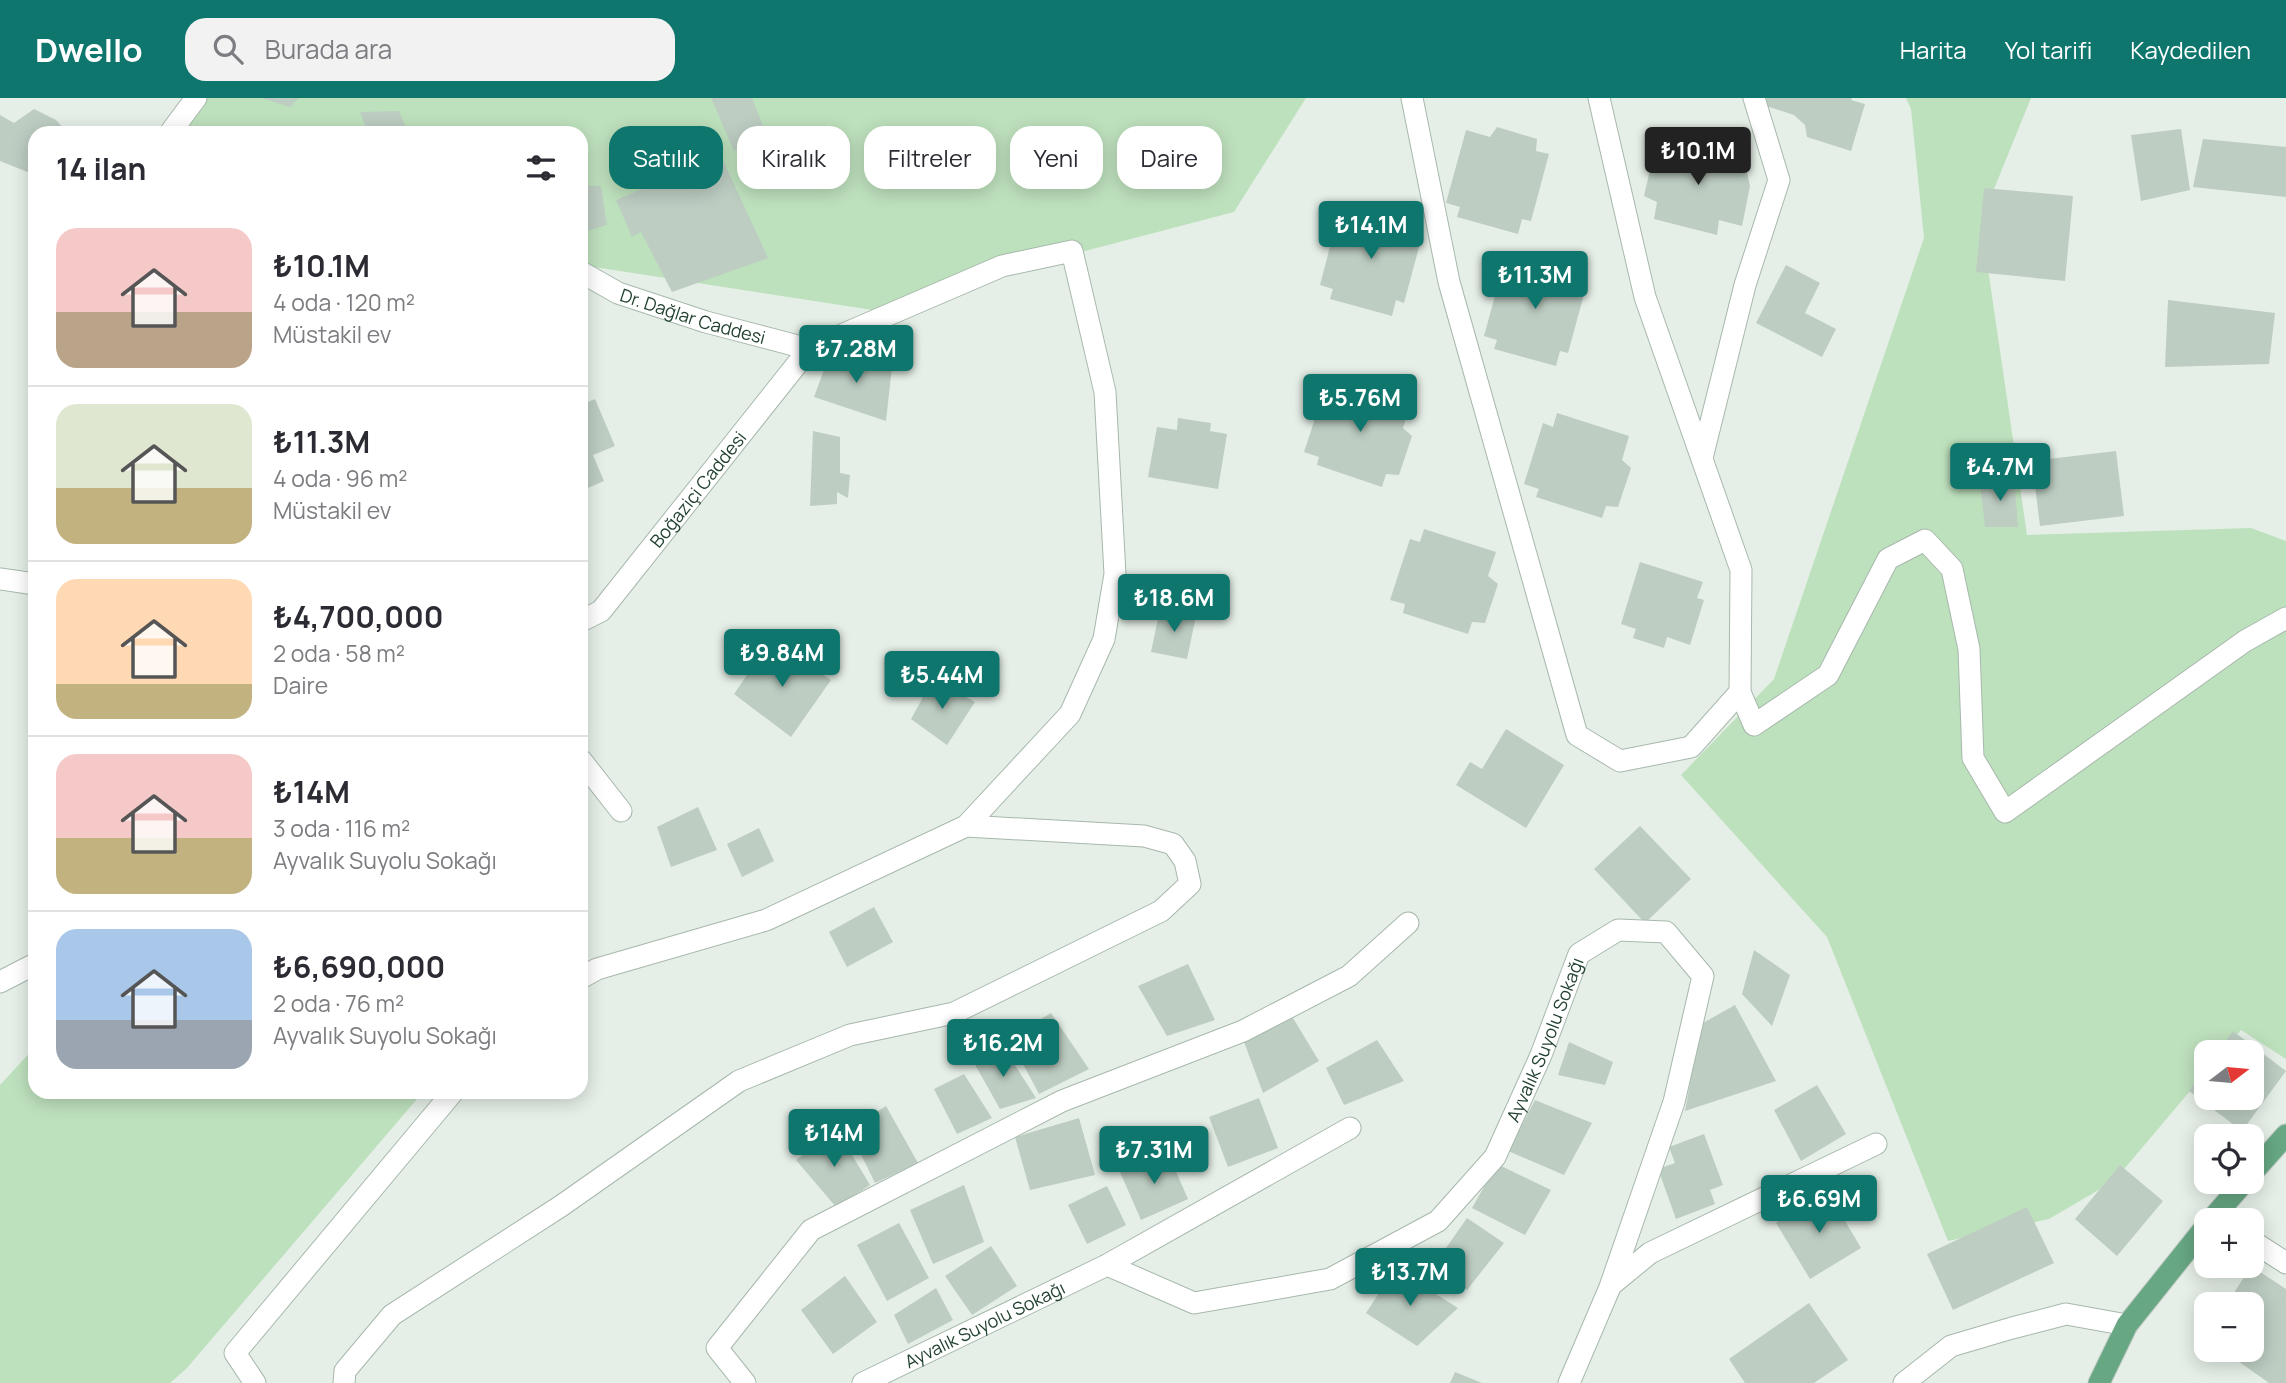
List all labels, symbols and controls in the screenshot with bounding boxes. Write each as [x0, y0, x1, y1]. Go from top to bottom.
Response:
search box [185, 18, 675, 81]
text: Dwello [35, 27, 143, 72]
icon: search [209, 30, 247, 68]
text: Burada ara [265, 31, 392, 67]
text: Harita [1900, 33, 1967, 66]
text: Yol tarifi [2005, 33, 2092, 66]
text: Kaydedilen [2130, 33, 2251, 66]
chip: Satılık [609, 126, 723, 189]
chip: Kiralık [737, 126, 850, 189]
chip: Filtreler [864, 126, 996, 189]
chip: Yeni [1010, 126, 1103, 189]
chip: Daire [1117, 126, 1222, 189]
pin: ₺10.1M [1641, 127, 1755, 187]
text: ₺10.1M [1661, 134, 1735, 166]
text: 14 ilan [56, 148, 146, 189]
icon: filters [522, 149, 560, 187]
pin: ₺14.1M [1314, 202, 1428, 261]
text: ₺14.1M [1335, 208, 1407, 240]
text: ₺10.1M [273, 245, 370, 286]
pin: ₺11.3M [1478, 252, 1592, 311]
icon: home [112, 256, 196, 340]
text: ₺11.3M [1498, 258, 1572, 290]
street label: Dr. Dağlar Caddesi [617, 283, 768, 349]
text: 4 oda · 120 m² [273, 286, 415, 318]
text: Müstakil ev [273, 318, 391, 350]
pin: ₺7.28M [799, 326, 913, 385]
text: ₺7.28M [815, 332, 897, 364]
pin: ₺5.76M [1303, 374, 1417, 434]
text: ₺5.76M [1319, 381, 1401, 413]
text: ₺11.3M [273, 421, 370, 462]
street label: Boğaziçi Caddesi [644, 426, 751, 552]
icon: home [112, 432, 196, 516]
pin: ₺4.7M [1951, 444, 2049, 503]
text: ₺4.7M [1966, 450, 2034, 482]
text: 4 oda · 96 m² [273, 462, 407, 494]
text: Müstakil ev [273, 494, 391, 526]
pin: ₺18.6M [1117, 574, 1231, 634]
text: ₺18.6M [1134, 581, 1214, 613]
text: ₺4,700,000 [273, 596, 443, 637]
icon: home [112, 607, 196, 691]
pin: ₺9.84M [725, 630, 839, 689]
text: ₺9.84M [740, 636, 824, 668]
text: 2 oda · 58 m² [273, 637, 405, 669]
pin: ₺5.44M [885, 652, 999, 711]
text: ₺5.44M [900, 658, 984, 690]
text: Daire [273, 669, 328, 701]
text: ₺14M [273, 771, 350, 812]
icon: home [112, 782, 196, 866]
text: 3 oda · 116 m² [273, 812, 410, 844]
text: Ayvalık Suyolu Sokağı [273, 844, 497, 876]
text: ₺6,690,000 [273, 946, 445, 987]
street label: Ayvalık Suyolu Sokağı [1501, 954, 1589, 1125]
icon: home [112, 957, 196, 1041]
text: 2 oda · 76 m² [273, 987, 404, 1019]
text: Ayvalık Suyolu Sokağı [273, 1019, 497, 1051]
pin: ₺16.2M [946, 1020, 1060, 1079]
text: ₺16.2M [963, 1026, 1043, 1058]
north arrow [2194, 1040, 2264, 1110]
map controls [2194, 1040, 2264, 1362]
pin: ₺14M [793, 1110, 875, 1169]
text: ₺14M [805, 1116, 863, 1148]
button: locate [2194, 1124, 2264, 1194]
pin: ₺7.31M [1097, 1126, 1211, 1186]
text: ₺7.31M [1115, 1133, 1193, 1165]
pin: ₺6.69M [1762, 1176, 1876, 1235]
text: ₺6.69M [1777, 1182, 1861, 1214]
button: + [2194, 1208, 2264, 1278]
pin: ₺13.7M [1353, 1248, 1467, 1308]
text: ₺13.7M [1371, 1255, 1449, 1287]
street label: Ayvalık Suyolu Sokağı [900, 1275, 1069, 1373]
button: − [2194, 1292, 2264, 1362]

